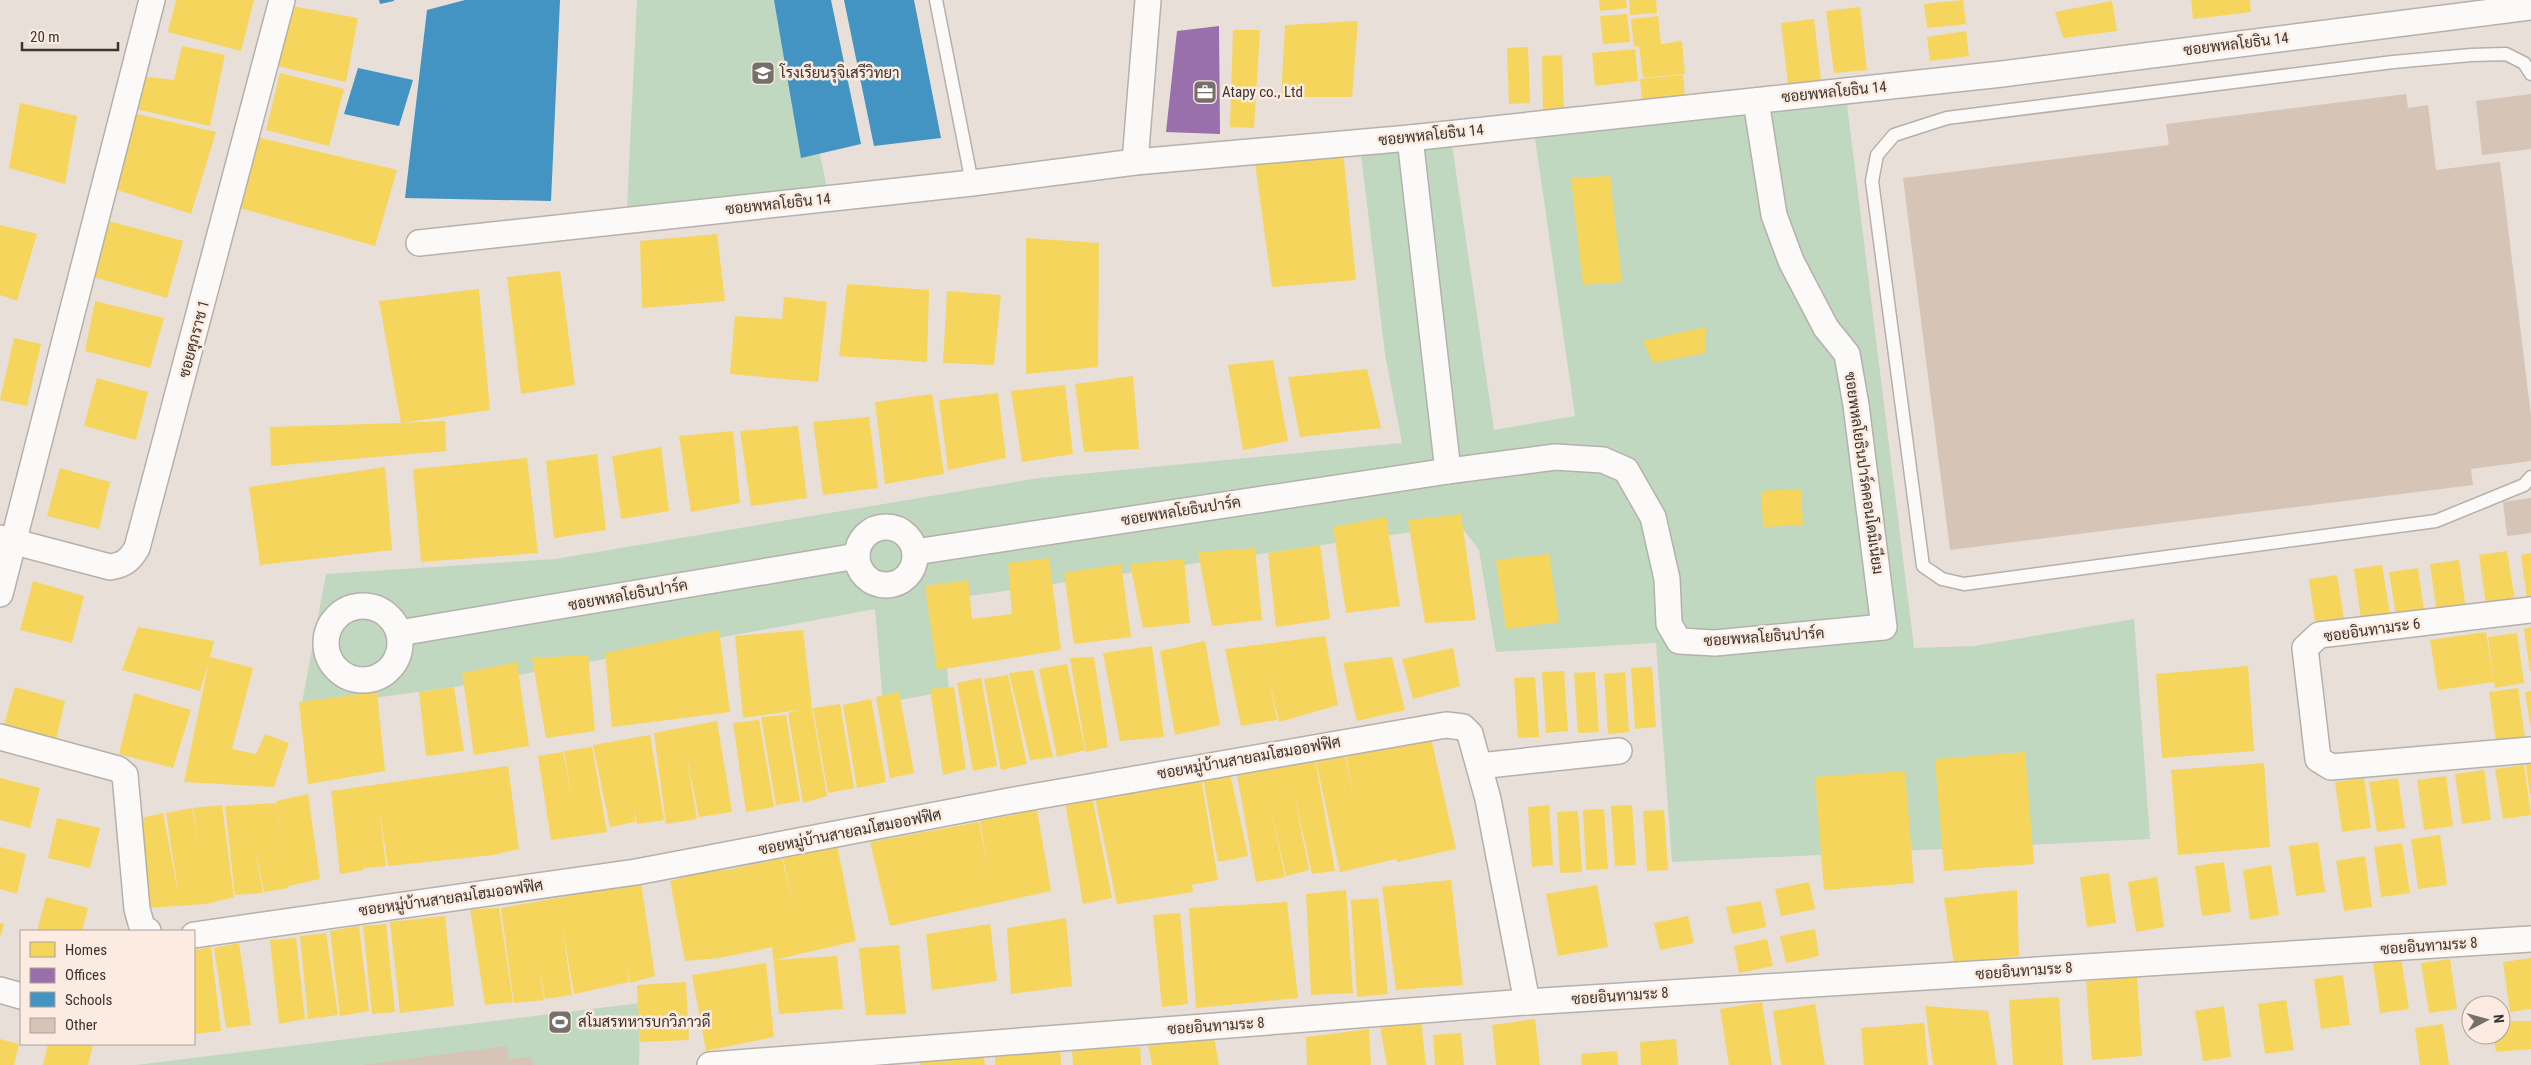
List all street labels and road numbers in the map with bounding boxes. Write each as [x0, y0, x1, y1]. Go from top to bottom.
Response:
street label: ซอยพหลโยธิน 14 [2182, 28, 2290, 59]
street label: ซอยพหลโยธิน 14 [1780, 77, 1888, 106]
street label: ซอยพหลโยธิน 14 [1377, 120, 1485, 149]
street label: ซอยพหลโยธิน 14 [724, 189, 832, 218]
street label: ซอยศุภราช 1 [175, 298, 215, 380]
street label: ซอยพหลโยธินปาร์คคอนโดมิเนียม [1841, 371, 1888, 575]
street label: ซอยพหลโยธินปาร์ค [1120, 492, 1242, 529]
street label: ซอยพหลโยธินปาร์ค [567, 575, 689, 614]
street label: ซอยอินทามระ 6 [2322, 614, 2422, 646]
street label: ซอยพหลโยธินปาร์ค [1703, 623, 1825, 650]
street label: ซอยหมู่บ้านสายลมโฮมออฟฟิศ [1156, 732, 1342, 784]
street label: ซอยหมู่บ้านสายลมโฮมออฟฟิศ [757, 804, 943, 860]
street label: ซอยหมู่บ้านสายลมโฮมออฟฟิศ [358, 875, 544, 921]
street label: ซอยอินทามระ 8 [2380, 934, 2478, 958]
street label: ซอยอินทามระ 8 [1975, 959, 2073, 983]
street label: ซอยอินทามระ 8 [1571, 984, 1669, 1008]
street label: ซอยอินทามระ 8 [1167, 1014, 1265, 1038]

